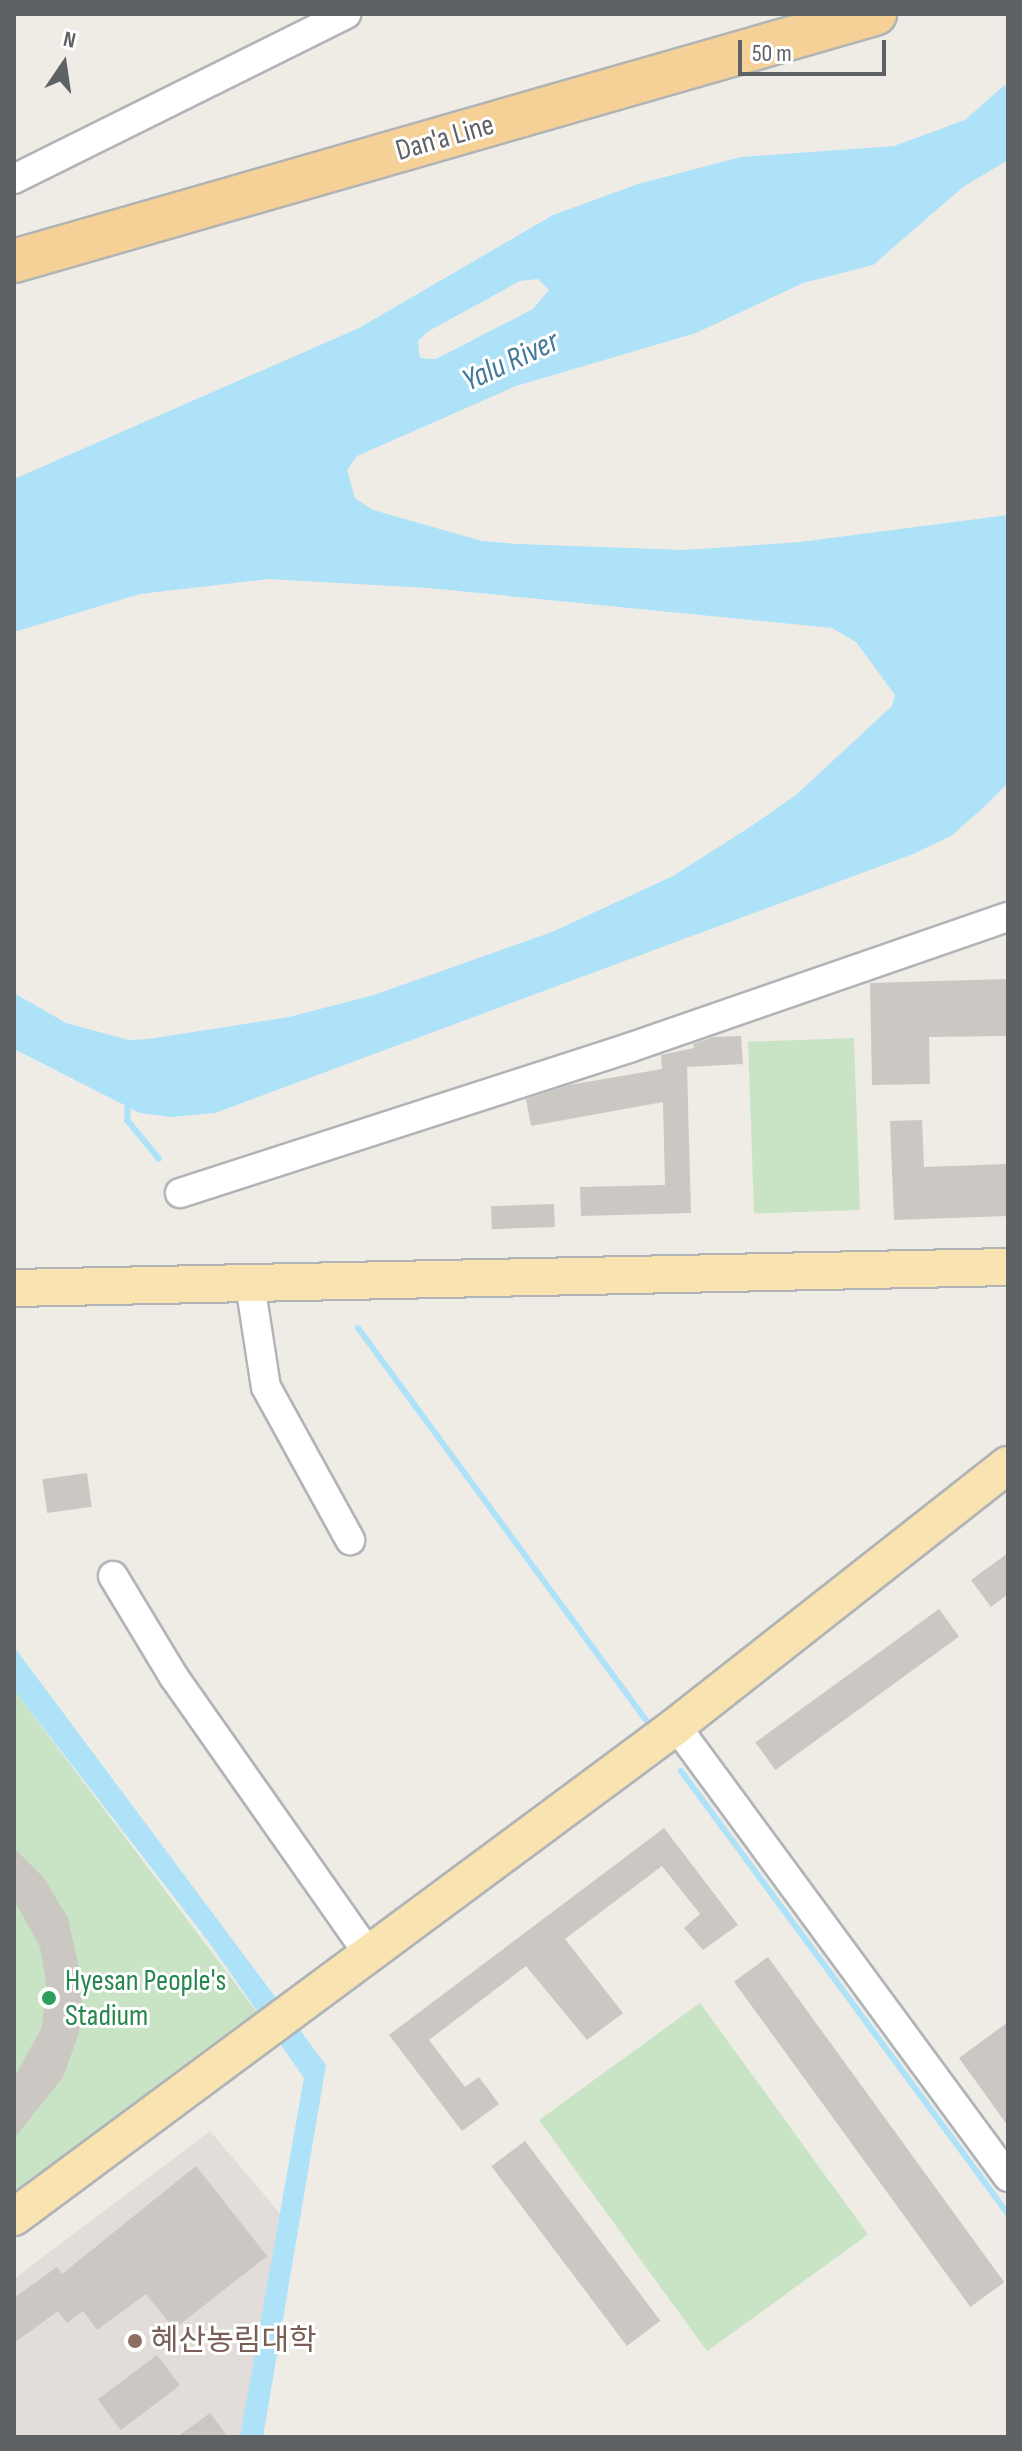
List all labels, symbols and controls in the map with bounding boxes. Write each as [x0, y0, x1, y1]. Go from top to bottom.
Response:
north arrow [24, 24, 104, 104]
scale bar [742, 24, 890, 74]
text: N [61, 26, 78, 55]
text: 50 m [752, 39, 792, 68]
street label: Dan'a Line [392, 107, 498, 169]
water label: Yalu River [457, 323, 565, 401]
place label: Hyesan People's Stadium [65, 1963, 226, 2034]
marker: Hyesan People's Stadium [40, 1989, 58, 2007]
place label: 혜산농림대학 [151, 2323, 317, 2359]
marker: 혜산농림대학 [126, 2332, 144, 2350]

